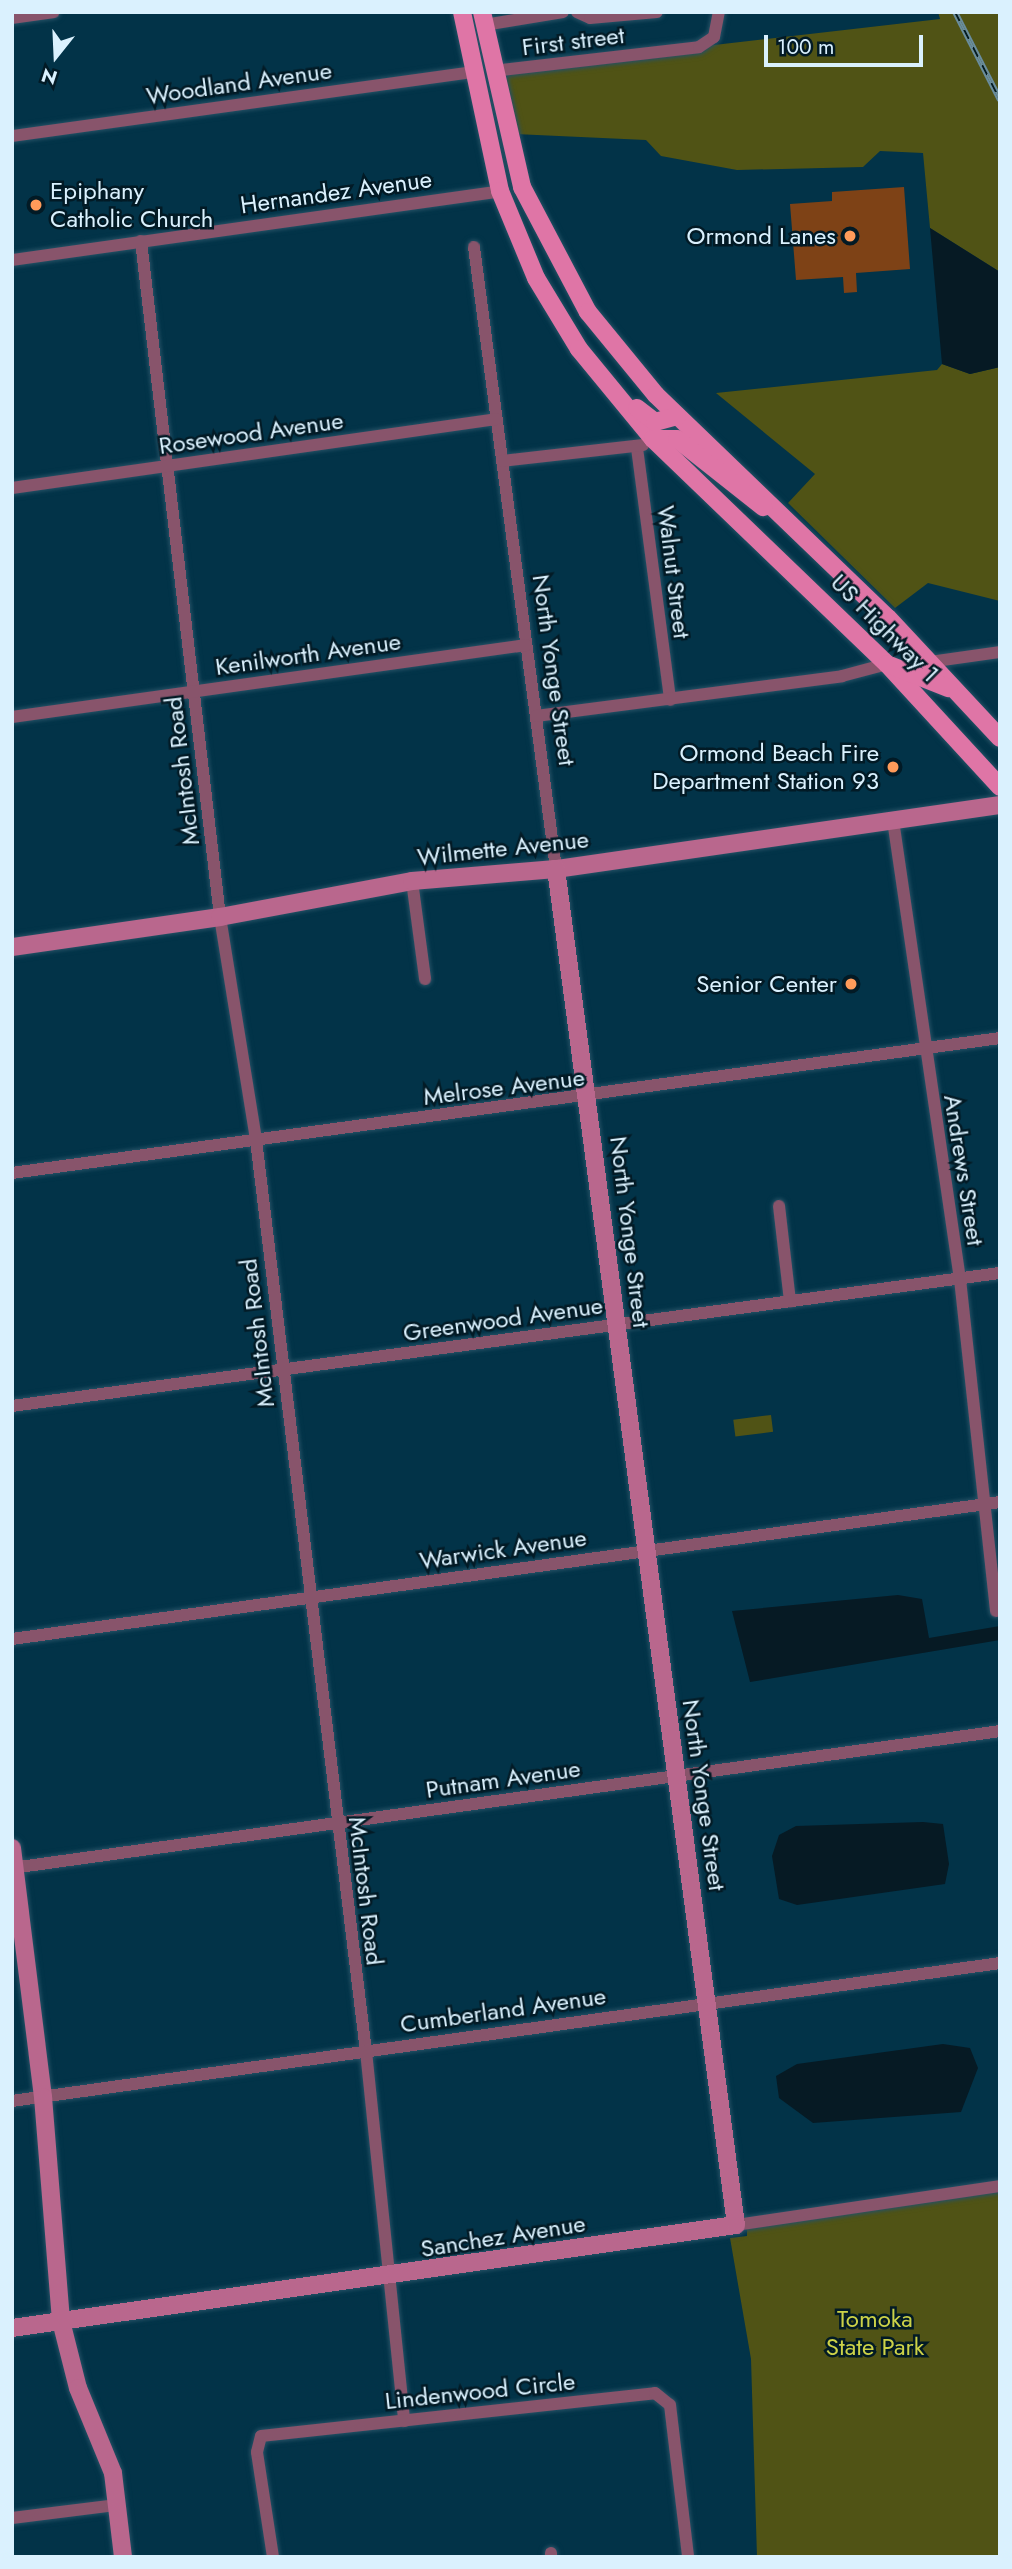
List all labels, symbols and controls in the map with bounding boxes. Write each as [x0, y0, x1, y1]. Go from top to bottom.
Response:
street label: First street [520, 20, 626, 62]
north arrow [21, 21, 91, 91]
scale bar [767, 21, 926, 65]
text: 100 m [777, 32, 834, 62]
street label: Woodland Avenue [144, 56, 334, 110]
text: N [38, 61, 61, 92]
street label: Hernandez Avenue [238, 164, 434, 220]
place label: Epiphany Catholic Church [50, 177, 213, 233]
marker: Epiphany Catholic Church [28, 197, 44, 213]
place label: Ormond Lanes [687, 222, 836, 250]
marker: Ormond Lanes [842, 228, 858, 244]
street label: Rosewood Avenue [157, 406, 345, 460]
street label: Walnut Street [652, 504, 696, 640]
street label: US Highway 1 [825, 568, 945, 688]
street label: North Yonge Street [526, 573, 582, 767]
street label: Kenilworth Avenue [213, 627, 403, 681]
street label: McIntosh Road [159, 695, 205, 847]
place label: Ormond Beach Fire Department Station 93 [652, 739, 879, 795]
marker: Ormond Beach Fire Department Station 93 [885, 759, 901, 775]
street label: Wilmette Avenue [416, 825, 590, 871]
place label: Senior Center [696, 970, 837, 998]
marker: Senior Center [843, 976, 859, 992]
street label: Melrose Avenue [422, 1063, 586, 1111]
street label: Andrews Street [938, 1092, 990, 1248]
street label: North Yonge Street [604, 1135, 656, 1329]
street label: McIntosh Road [234, 1257, 280, 1409]
street label: Greenwood Avenue [401, 1291, 605, 1347]
street label: Warwick Avenue [418, 1523, 588, 1575]
street label: North Yonge Street [676, 1698, 732, 1892]
street label: Putnam Avenue [424, 1754, 582, 1804]
street label: McIntosh Road [343, 1815, 389, 1967]
street label: Cumberland Avenue [398, 1981, 608, 2039]
street label: Sanchez Avenue [419, 2209, 587, 2263]
park label: Tomoka State Park [826, 2305, 924, 2361]
street label: Lindenwood Circle [383, 2367, 577, 2415]

